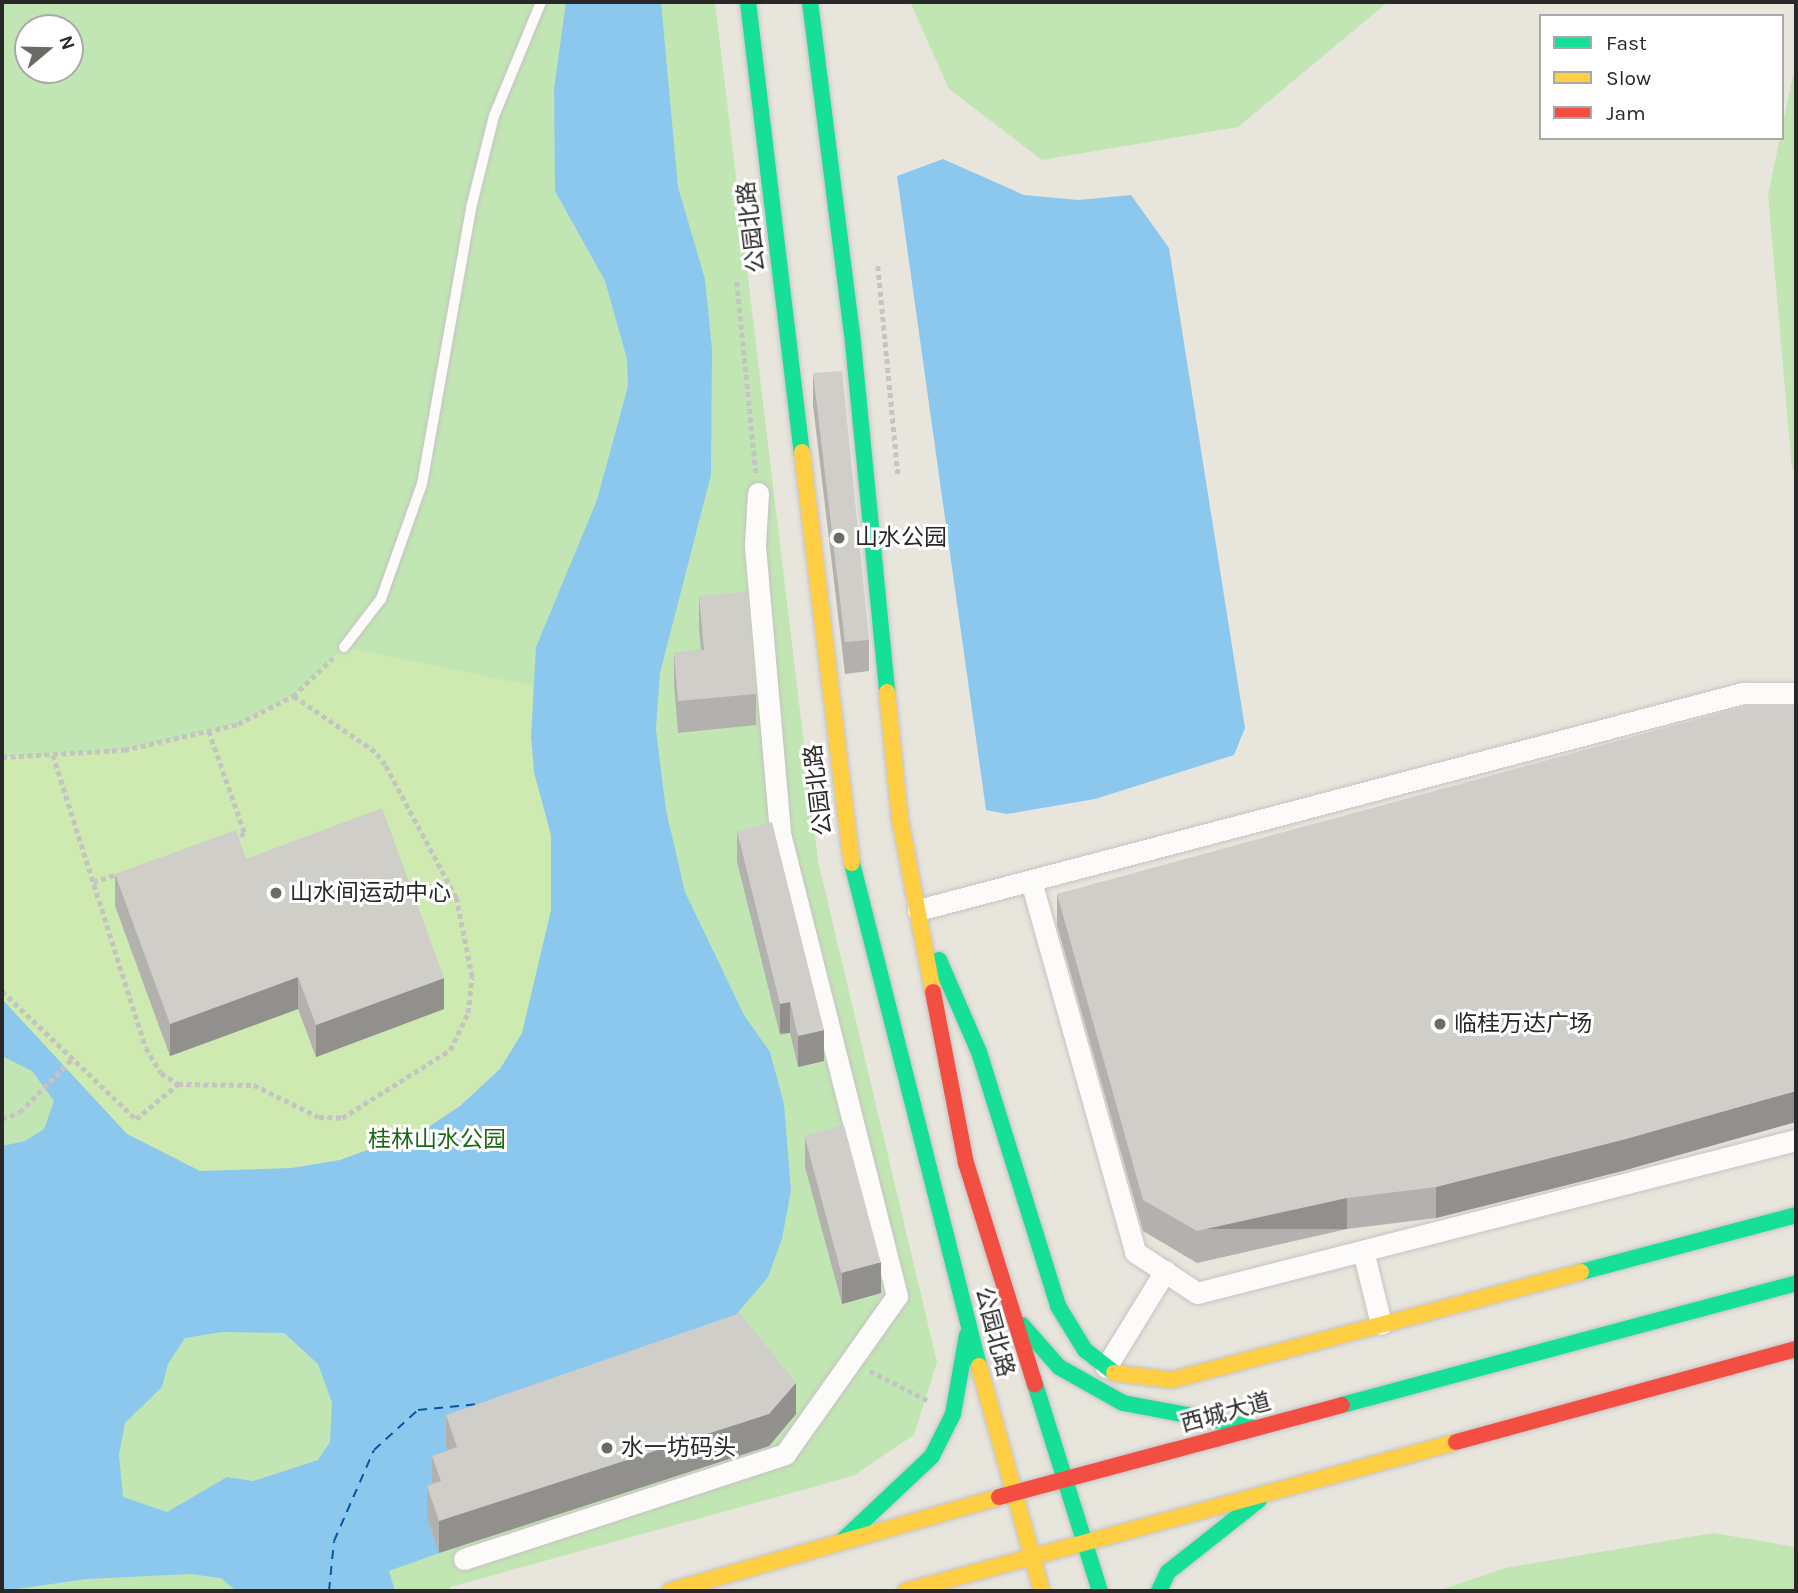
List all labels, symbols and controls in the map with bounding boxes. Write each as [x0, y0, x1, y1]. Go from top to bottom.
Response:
north arrow [14, 14, 84, 84]
legend [1539, 14, 1784, 140]
text: Fast [1606, 31, 1647, 55]
text: N [54, 33, 80, 53]
text: Slow [1606, 66, 1651, 90]
text: Jam [1606, 101, 1646, 125]
street label: 公园北路 [733, 180, 771, 274]
place label: 山水公园 [855, 524, 947, 552]
marker: 山水公园 [829, 528, 849, 548]
street label: 公园北路 [800, 743, 838, 837]
place label: 山水间运动中心 [290, 879, 451, 907]
marker: 山水间运动中心 [268, 885, 284, 901]
place label: 临桂万达广场 [1454, 1010, 1592, 1038]
marker: 临桂万达广场 [1432, 1016, 1448, 1032]
park label: 桂林山水公园 [368, 1126, 506, 1154]
street label: 公园北路 [969, 1284, 1019, 1380]
street label: 西城大道 [1178, 1388, 1274, 1438]
place label: 水一坊码头 [621, 1434, 736, 1462]
marker: 水一坊码头 [599, 1440, 615, 1456]

